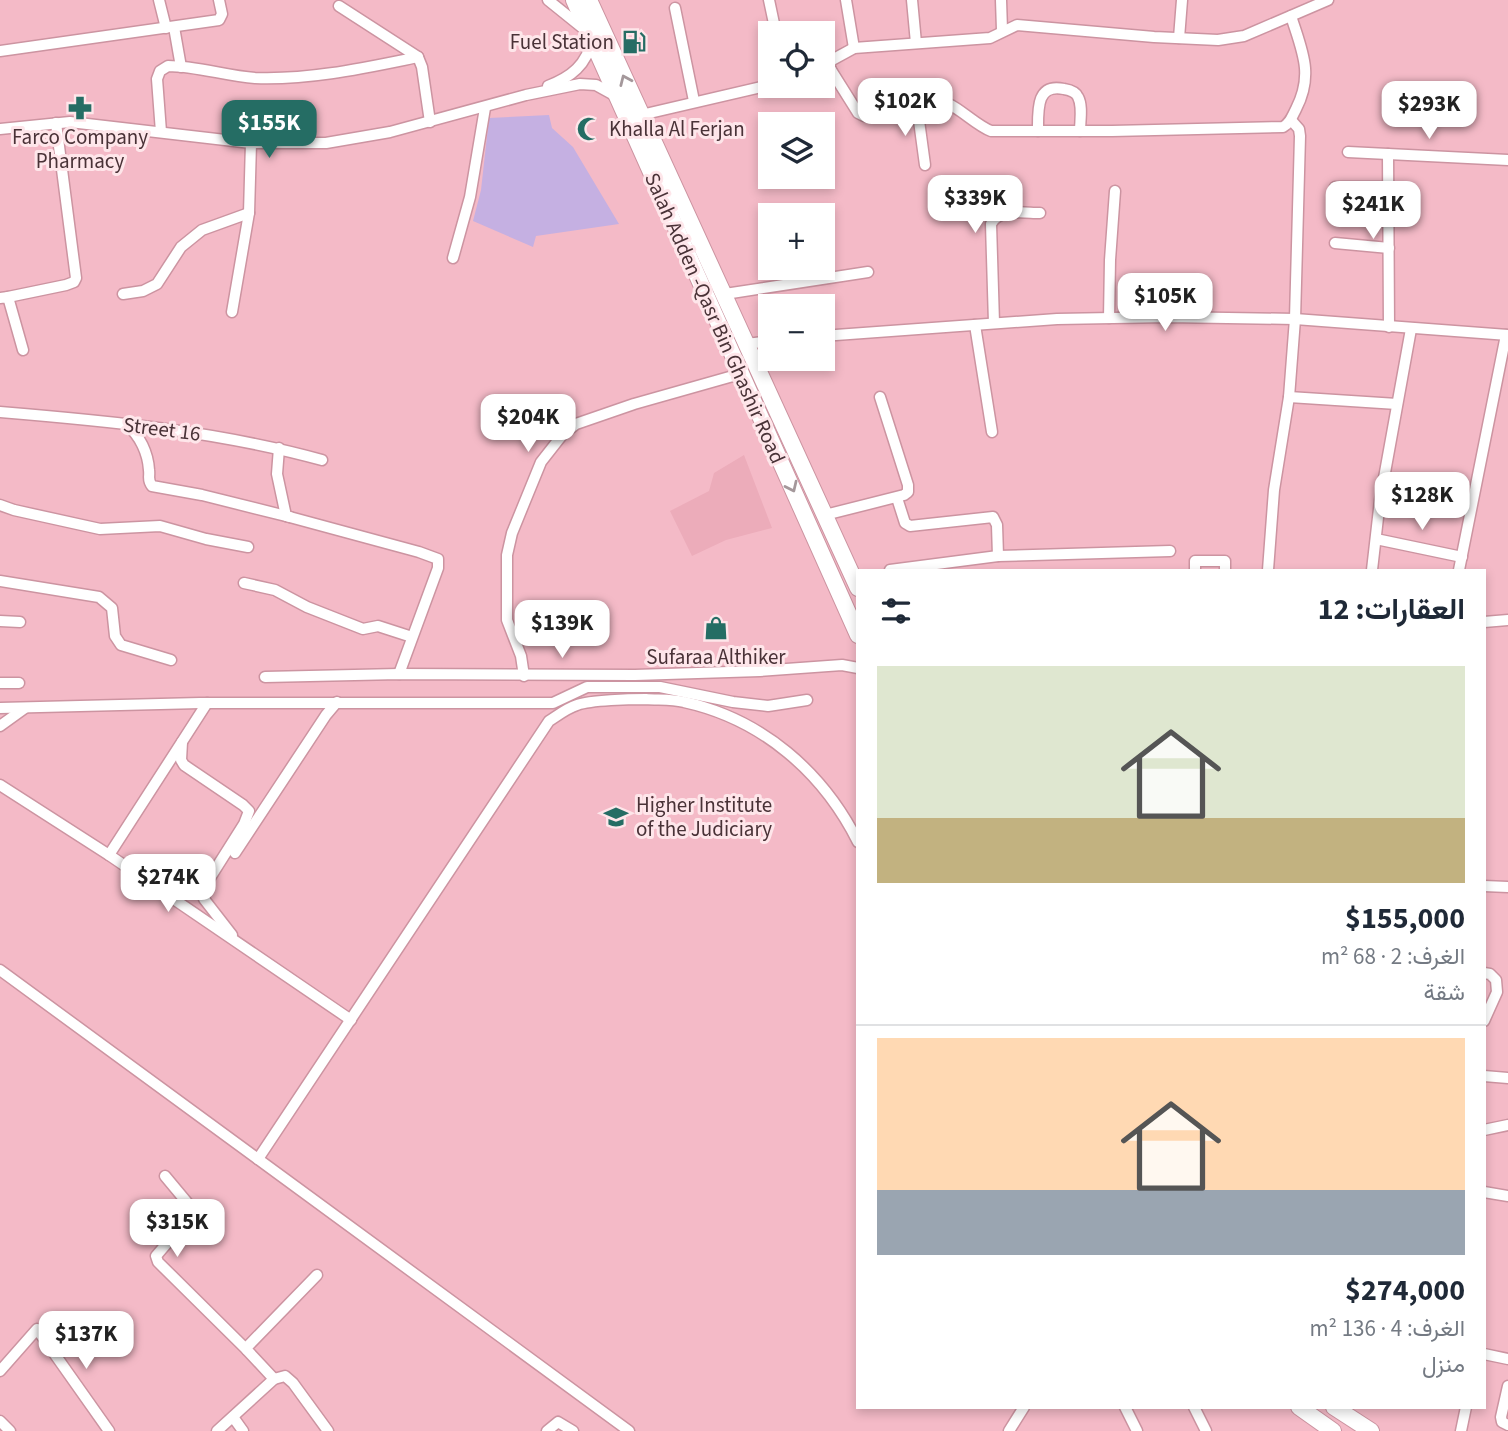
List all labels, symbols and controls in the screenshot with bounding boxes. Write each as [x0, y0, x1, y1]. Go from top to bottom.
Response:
map controls [758, 21, 835, 371]
button: locate [758, 21, 835, 98]
place label: Fuel Station [510, 27, 614, 57]
fuel station icon: Fuel Station [620, 28, 648, 56]
one-way arrow [619, 75, 633, 87]
pin: $102K [856, 78, 954, 138]
pin: $293K [1380, 82, 1478, 141]
text: $102K [874, 84, 936, 117]
text: $293K [1398, 87, 1460, 120]
pharmacy icon: Farco Company Pharmacy [66, 94, 94, 122]
pin: $155K [220, 100, 318, 160]
text: $155K [238, 106, 300, 139]
button: layers [758, 112, 835, 189]
place label: Khalla Al Ferjan [609, 114, 745, 144]
mosque icon: Khalla Al Ferjan [575, 115, 603, 143]
place label: Farco Company Pharmacy [12, 122, 148, 176]
street label: Salah Adden -Qasr Bin Ghashir Road [637, 168, 793, 468]
pin: $339K [926, 176, 1024, 235]
text: $339K [944, 181, 1006, 214]
pin: $241K [1324, 182, 1422, 241]
text: $241K [1342, 187, 1404, 220]
button: + [758, 203, 835, 280]
pin: $105K [1116, 274, 1214, 333]
text: $105K [1134, 279, 1196, 312]
button: − [758, 294, 835, 371]
pin: $204K [479, 394, 577, 454]
text: $204K [497, 400, 559, 433]
street label: Street 16 [122, 409, 202, 449]
pin: $128K [1373, 472, 1471, 532]
text: $128K [1391, 478, 1453, 511]
one-way arrow [783, 480, 797, 492]
text: العقارات: 12 [1318, 588, 1465, 631]
icon: filters [877, 592, 915, 630]
pin: $139K [513, 600, 611, 660]
text: $139K [531, 606, 593, 639]
shop icon: Sufaraa Althiker [702, 614, 730, 642]
place label: Sufaraa Althiker [646, 642, 786, 672]
icon: home [1108, 711, 1234, 837]
place label: Higher Institute of the Judiciary [636, 790, 772, 844]
school or university icon: Higher Institute of the Judiciary [602, 803, 630, 831]
pin: $274K [119, 855, 217, 914]
text: $274K [137, 860, 199, 893]
text: $155,000 [1345, 897, 1465, 940]
text: الغرف: 2 · 68 m² [1321, 940, 1465, 973]
text: شقة [1423, 976, 1465, 1009]
icon: home [1108, 1083, 1234, 1209]
pin: $315K [128, 1200, 226, 1259]
text: $315K [146, 1205, 208, 1238]
text: $274,000 [1345, 1269, 1465, 1312]
pin: $137K [37, 1312, 135, 1371]
text: الغرف: 4 · 136 m² [1310, 1312, 1465, 1345]
text: $137K [55, 1317, 117, 1350]
text: منزل [1422, 1348, 1465, 1381]

